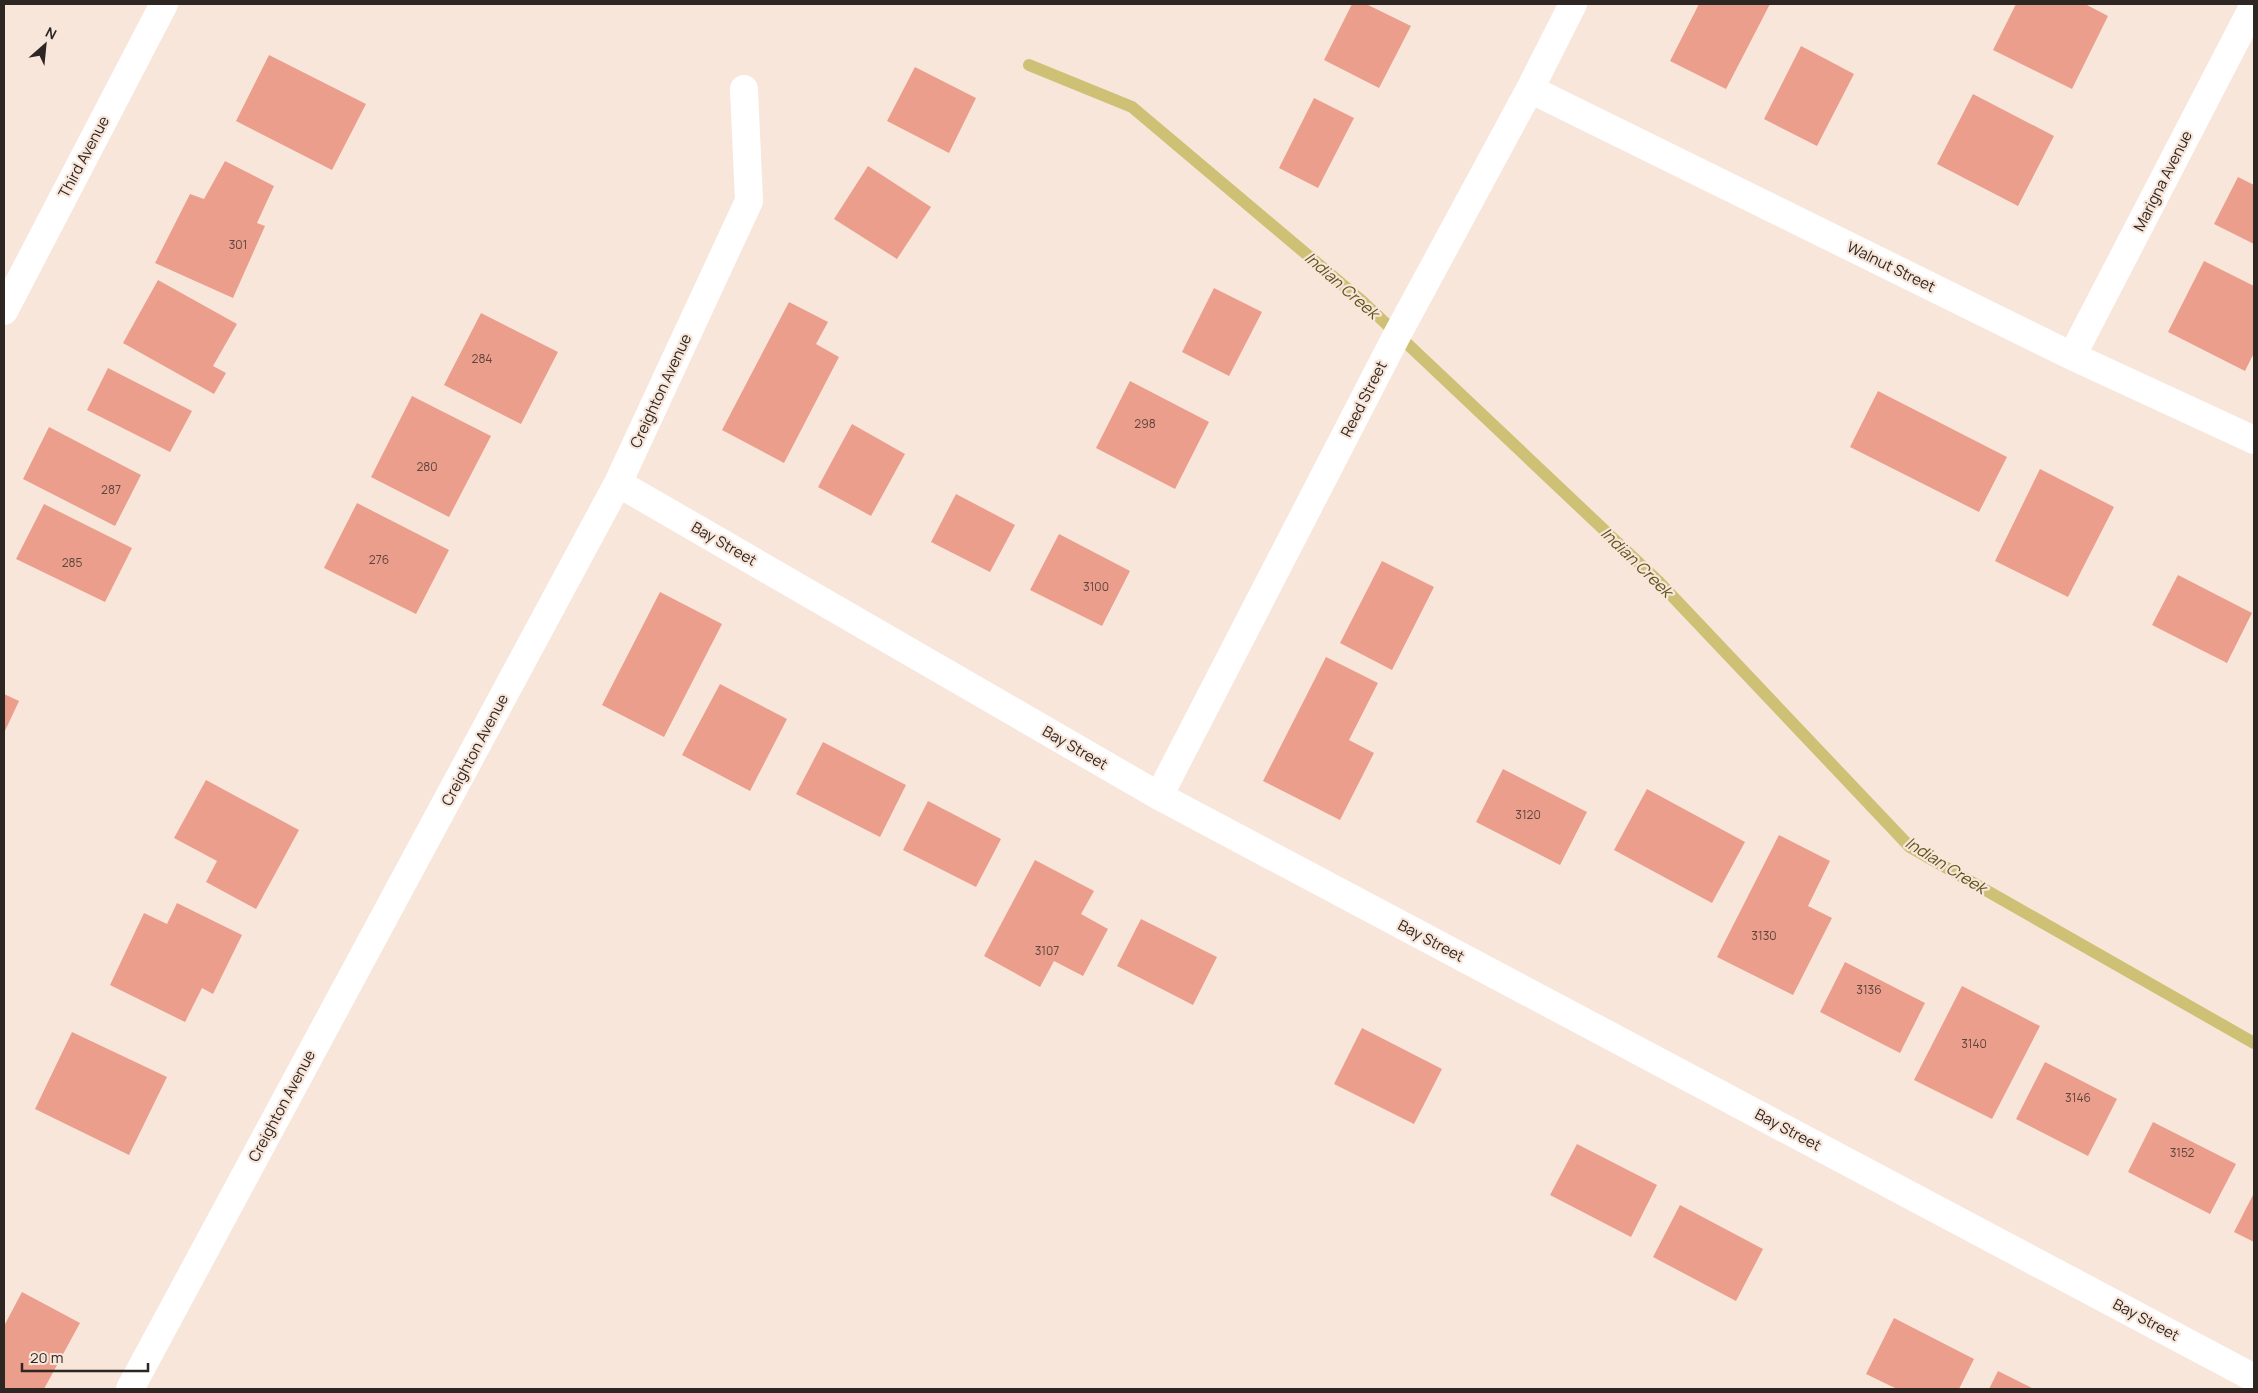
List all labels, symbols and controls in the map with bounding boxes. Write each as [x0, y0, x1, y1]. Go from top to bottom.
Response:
north arrow [20, 20, 70, 70]
text: N [42, 22, 60, 44]
street label: Third Avenue [53, 112, 114, 201]
street label: Marigna Avenue [2128, 127, 2197, 235]
house number: 301 [229, 236, 247, 253]
street label: Walnut Street [1843, 236, 1939, 297]
water label: Indian Creek [1300, 247, 1385, 325]
street label: Creighton Avenue [625, 330, 696, 451]
house number: 284 [472, 350, 492, 367]
street label: Reed Street [1335, 357, 1392, 440]
house number: 298 [1134, 415, 1156, 432]
house number: 280 [416, 458, 438, 475]
house number: 287 [101, 481, 121, 498]
street label: Bay Street [688, 516, 761, 571]
water label: Indian Creek [1596, 522, 1679, 603]
house number: 276 [369, 551, 389, 568]
house number: 285 [62, 554, 82, 571]
house number: 3100 [1083, 578, 1109, 595]
street label: Creighton Avenue [436, 690, 513, 809]
street label: Bay Street [1039, 720, 1112, 775]
house number: 3120 [1515, 806, 1541, 823]
water label: Indian Creek [1901, 831, 1992, 900]
street label: Bay Street [1394, 914, 1468, 967]
house number: 3130 [1751, 927, 1777, 944]
house number: 3107 [1035, 942, 1059, 959]
house number: 3136 [1856, 981, 1882, 998]
house number: 3140 [1961, 1035, 1987, 1052]
street label: Creighton Avenue [243, 1046, 320, 1165]
house number: 3146 [2065, 1089, 2091, 1106]
street label: Bay Street [1751, 1103, 1825, 1156]
house number: 3152 [2170, 1144, 2195, 1161]
street label: Bay Street [2109, 1293, 2183, 1346]
scale bar [22, 1340, 149, 1372]
text: 20 m [30, 1347, 63, 1368]

